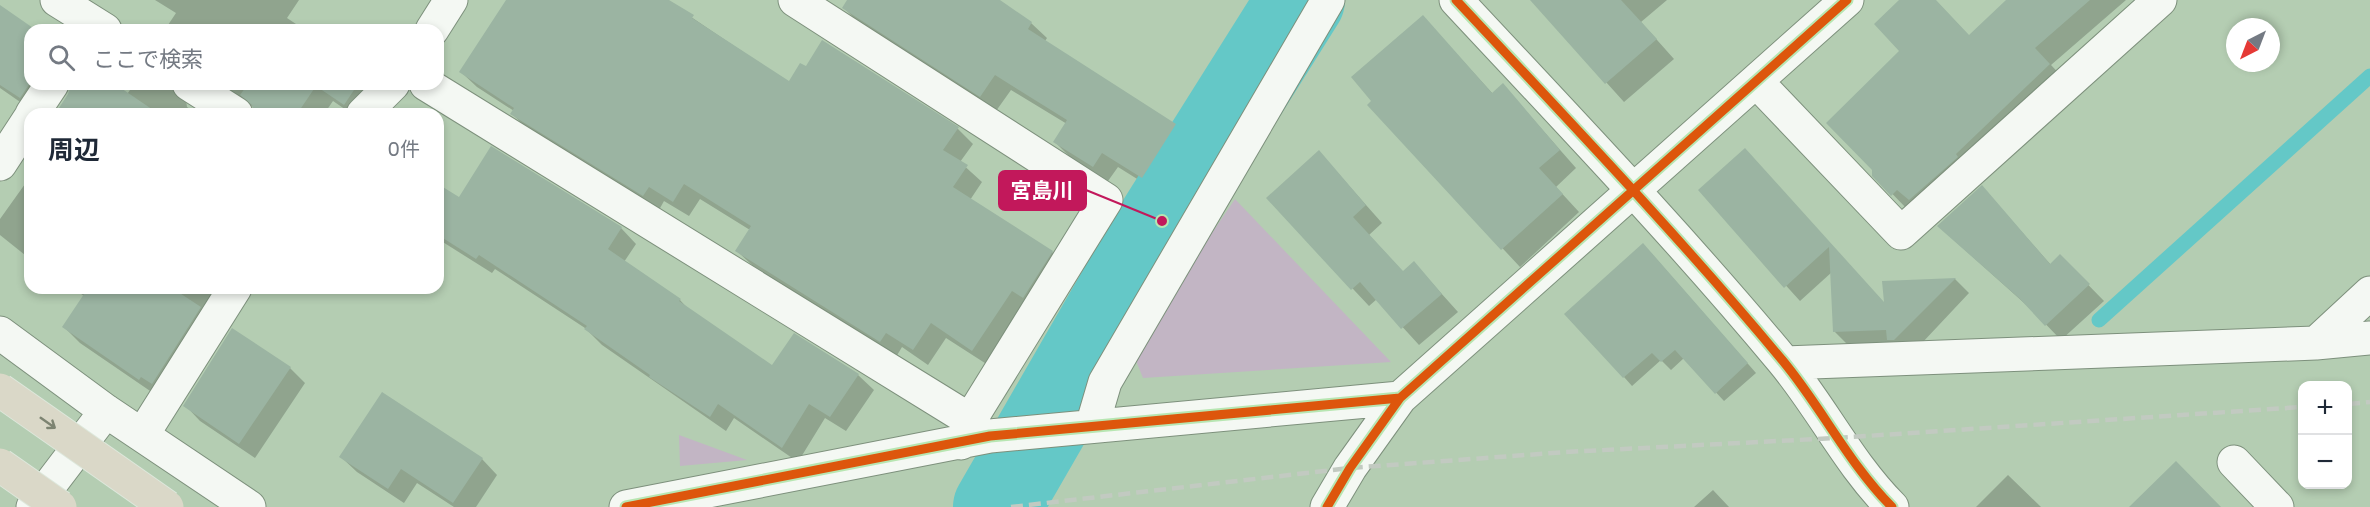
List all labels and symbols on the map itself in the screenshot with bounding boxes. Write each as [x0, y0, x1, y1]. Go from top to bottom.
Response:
north arrow [2226, 18, 2280, 72]
callout: 宮島川 [999, 171, 1086, 210]
text: 宮島川 [1011, 177, 1074, 203]
one-way arrow [39, 417, 55, 429]

